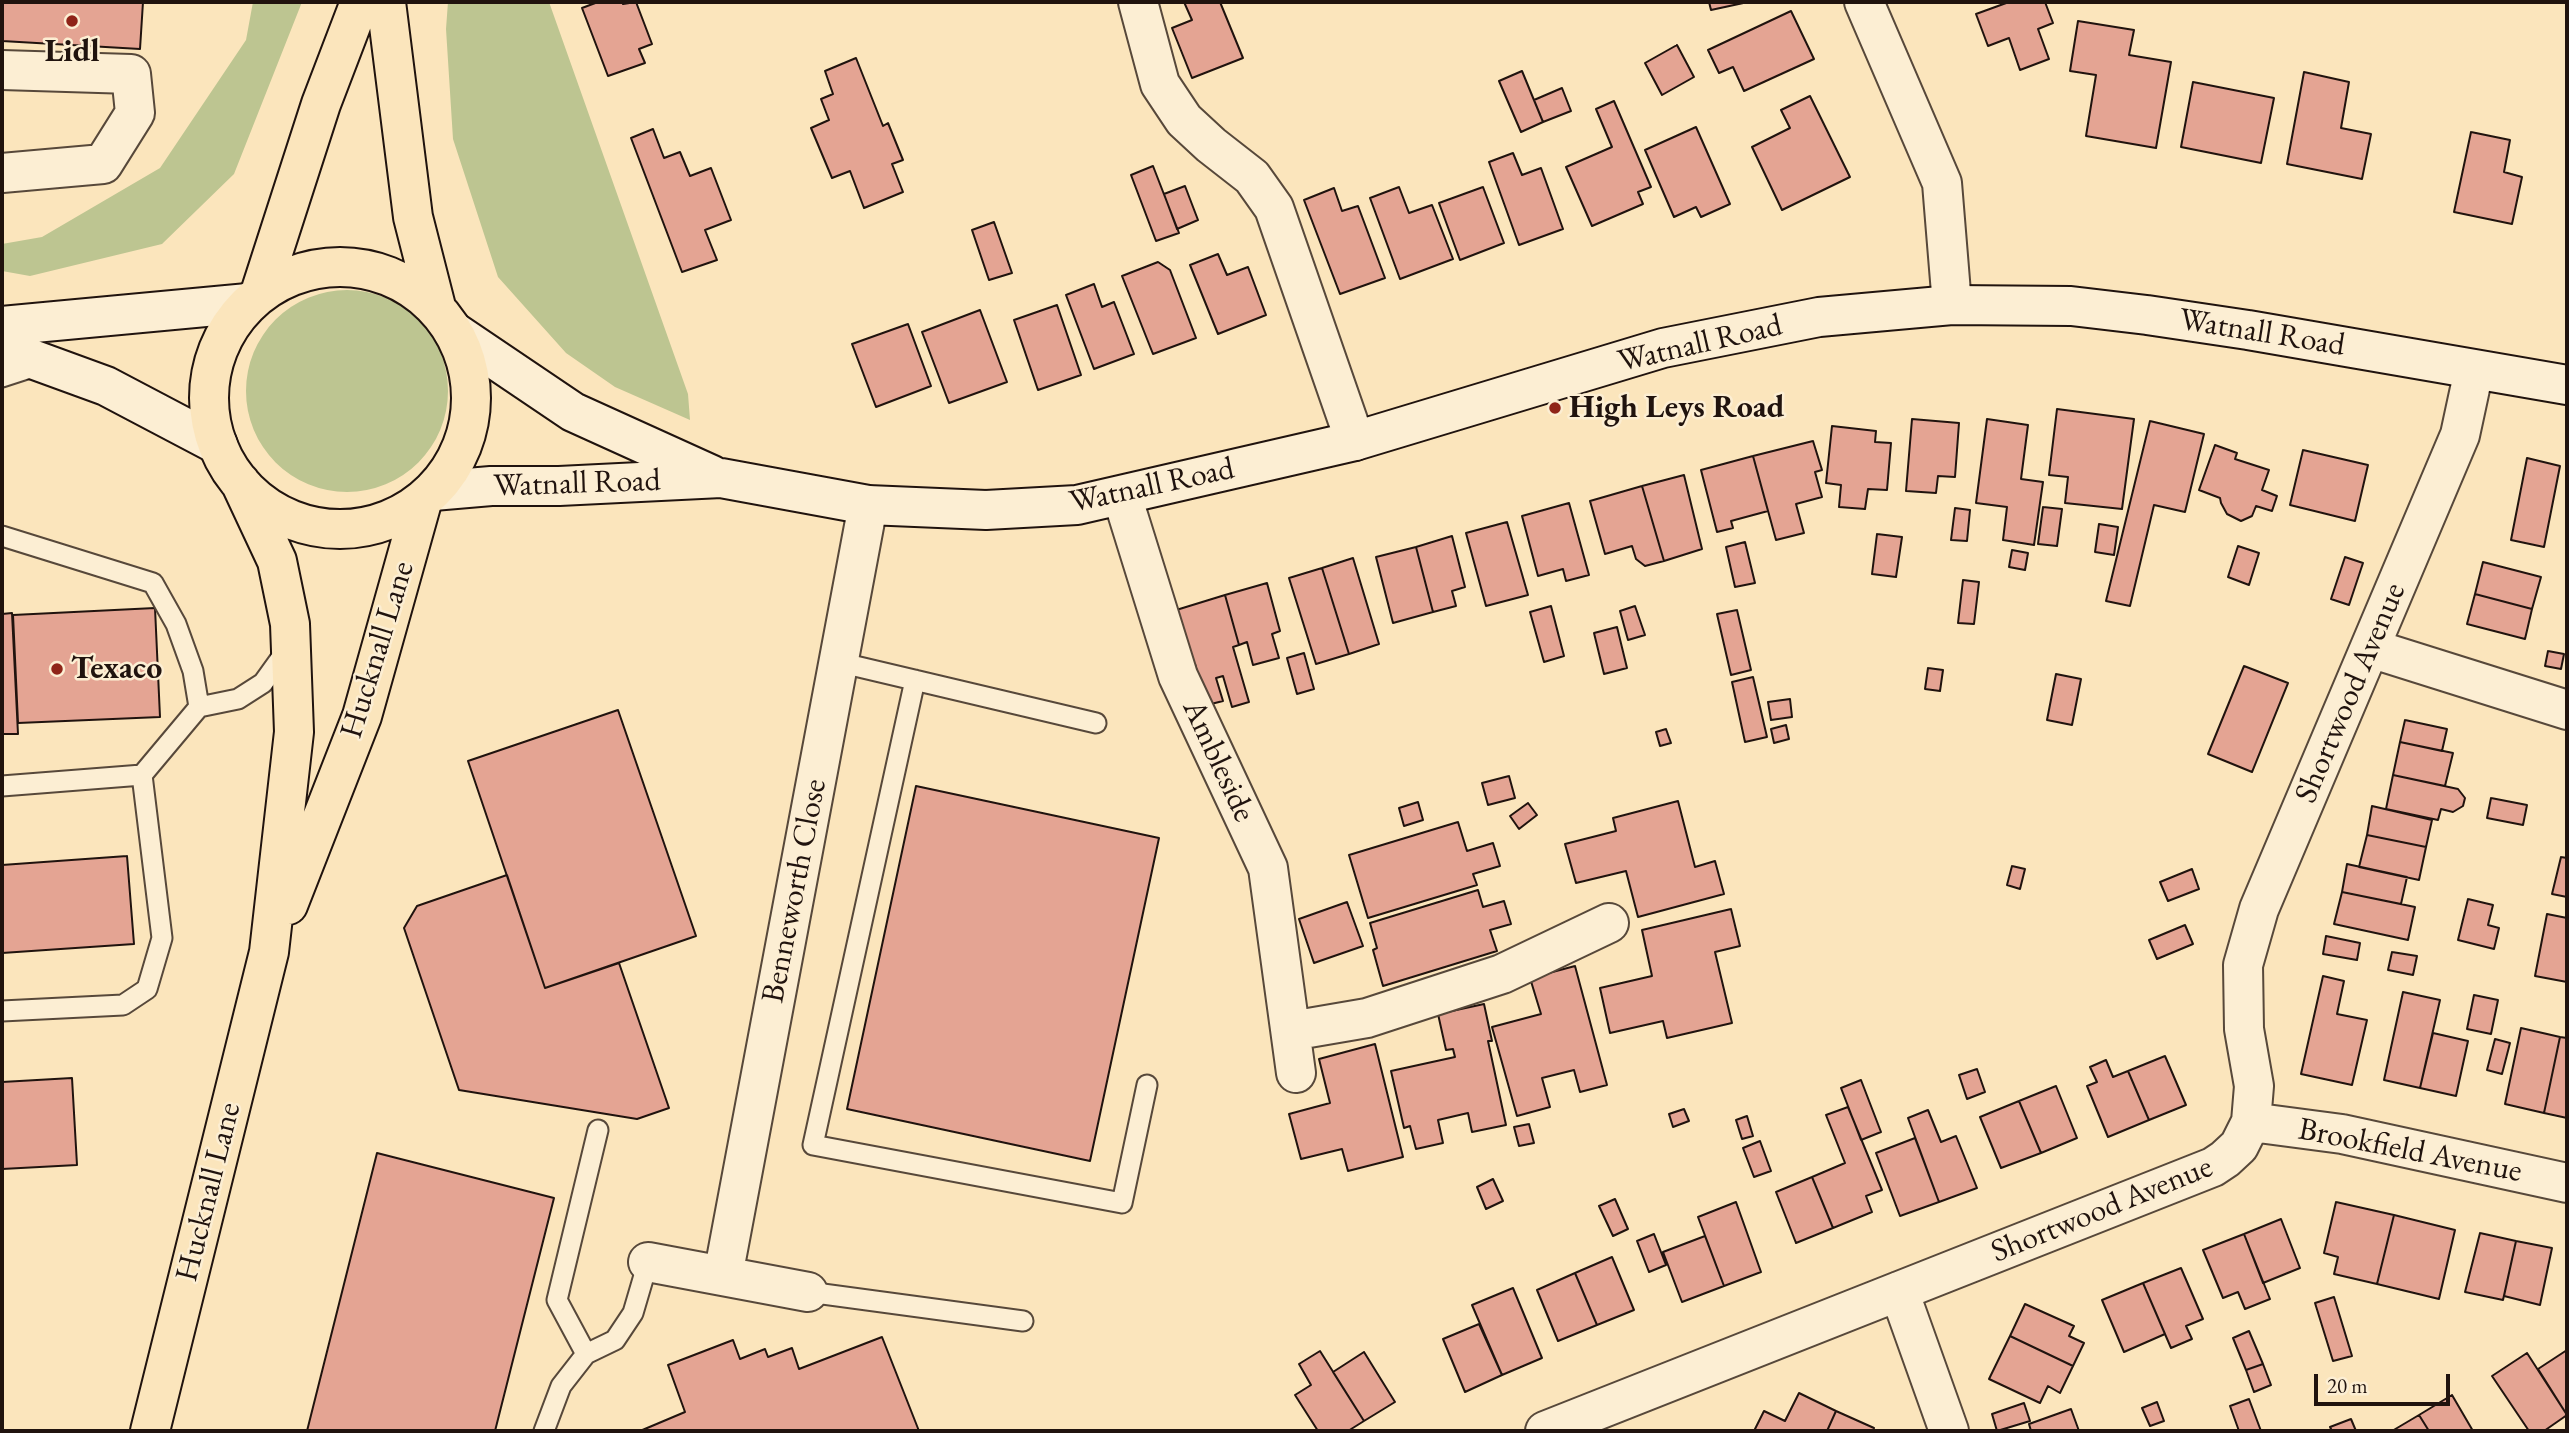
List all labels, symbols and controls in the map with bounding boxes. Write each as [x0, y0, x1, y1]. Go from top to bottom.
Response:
marker: Lidl [64, 13, 80, 29]
place label: Lidl [44, 33, 100, 71]
street label: Watnall Road [2176, 301, 2348, 365]
street label: Watnall Road [1614, 306, 1786, 382]
place label: High Leys Road [1569, 389, 1784, 427]
marker: High Leys Road [1547, 400, 1563, 416]
street label: Watnall Road [1066, 450, 1238, 522]
street label: Watnall Road [493, 462, 661, 506]
street label: Hucknall Lane [333, 557, 423, 743]
street label: Shortwood Avenue [2287, 577, 2415, 809]
place label: Texaco [71, 650, 162, 688]
marker: Texaco [49, 661, 65, 677]
street label: Ambleside [1173, 694, 1263, 828]
street label: Benneworth Close [754, 776, 836, 1006]
street label: Hucknall Lane [168, 1099, 250, 1285]
street label: Brookfield Avenue [2295, 1111, 2525, 1191]
street label: Shortwood Avenue [1986, 1148, 2218, 1272]
scale bar [2317, 1360, 2454, 1404]
text: 20 m [2327, 1372, 2368, 1399]

